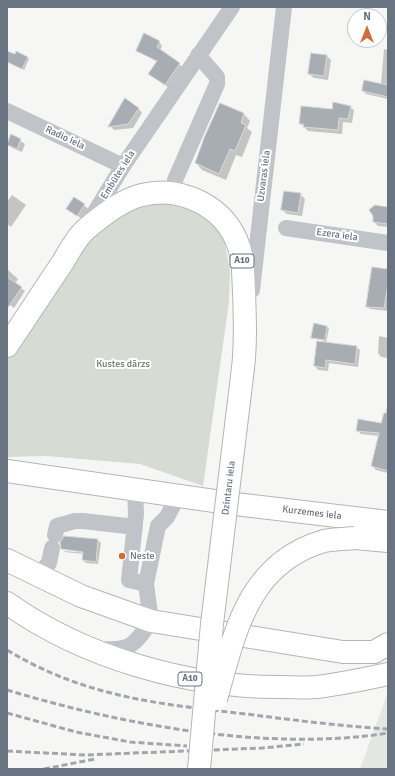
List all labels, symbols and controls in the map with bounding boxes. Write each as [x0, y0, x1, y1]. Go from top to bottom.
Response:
north arrow [347, 8, 387, 48]
text: N [363, 10, 371, 23]
street label: Radio iela [43, 124, 87, 152]
street label: Embūtes iela [98, 148, 138, 202]
street label: Uzvaras iela [255, 150, 273, 202]
street label: Ezera iela [316, 226, 358, 244]
road number: A10 [230, 254, 254, 268]
park label: Kustes dārzs [96, 358, 150, 370]
street label: Dzintaru iela [220, 460, 238, 516]
street label: Kurzemes iela [282, 503, 342, 523]
place label: Neste [130, 550, 155, 562]
marker: Neste [117, 551, 127, 561]
road number: A10 [178, 672, 202, 686]

